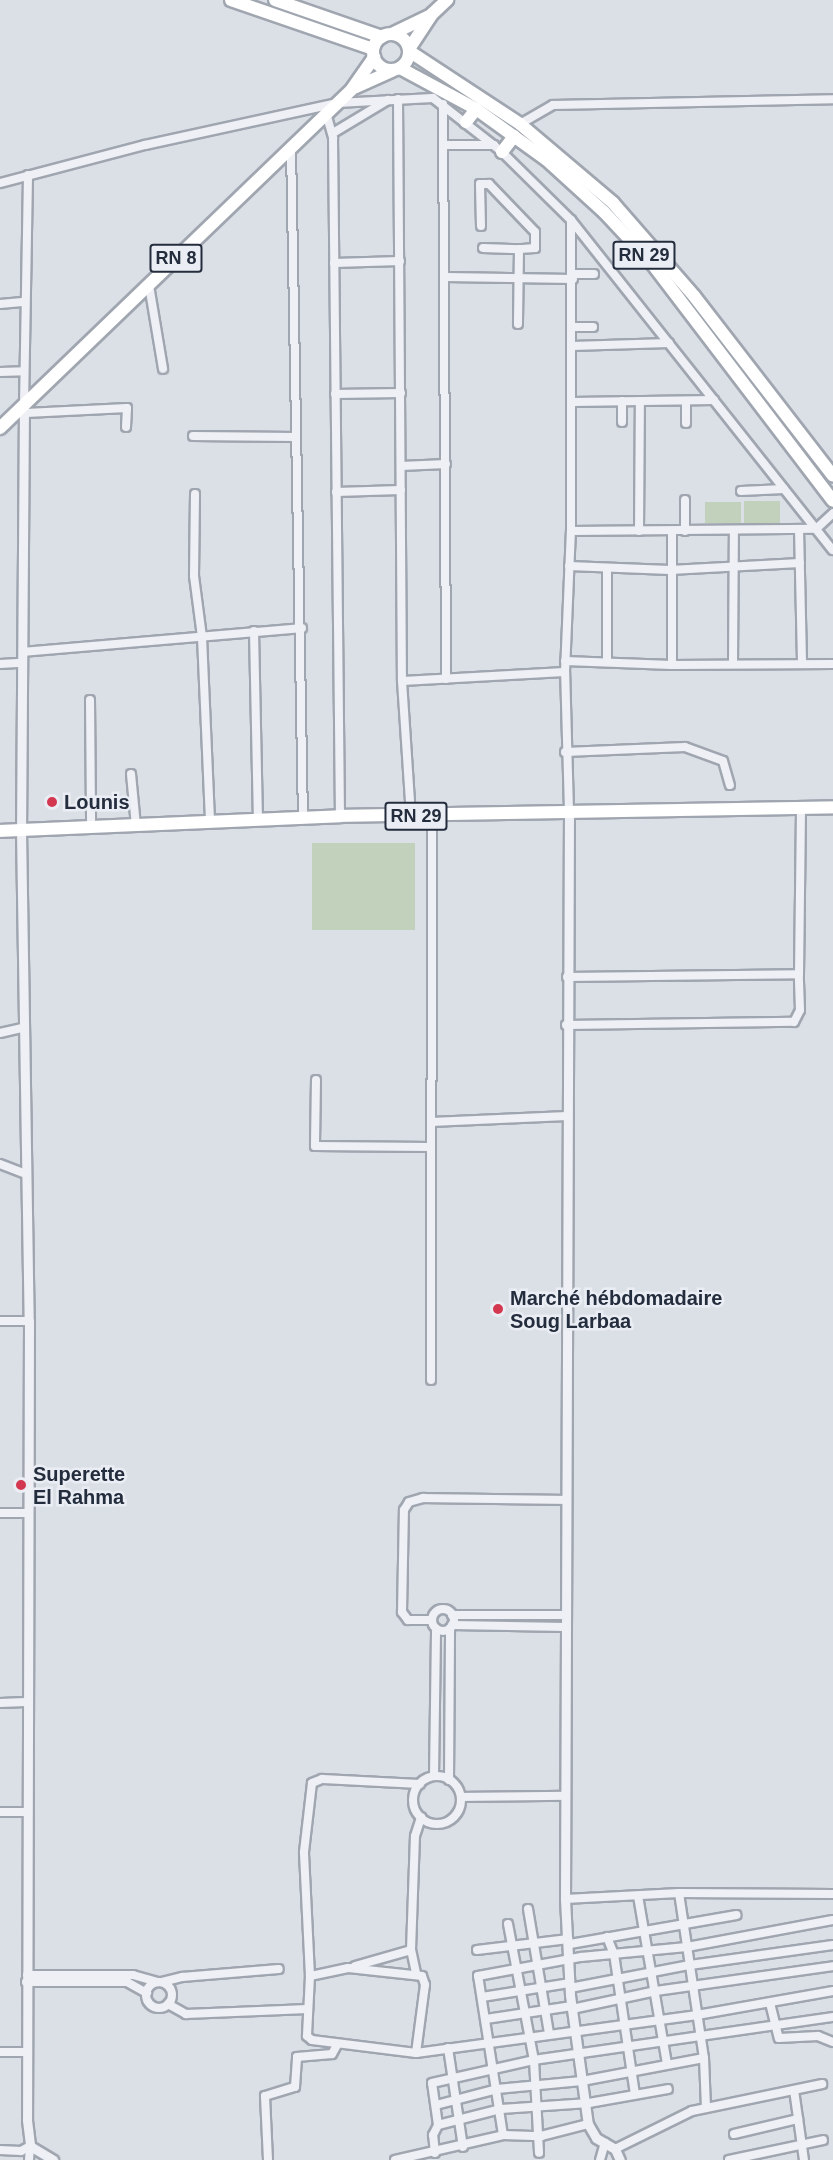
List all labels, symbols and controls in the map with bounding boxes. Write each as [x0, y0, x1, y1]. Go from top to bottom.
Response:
road number: RN 29 [611, 240, 677, 270]
road number: RN 8 [149, 243, 203, 273]
place label: Lounis [64, 790, 130, 814]
marker: Lounis [45, 795, 59, 809]
road number: RN 29 [383, 801, 449, 831]
place label: Marché hébdomadaire Soug Larbaa [510, 1286, 722, 1333]
marker: Marché hébdomadaire Soug Larbaa [491, 1302, 505, 1316]
place label: Superette El Rahma [33, 1462, 125, 1509]
marker: Superette El Rahma [14, 1478, 28, 1492]

